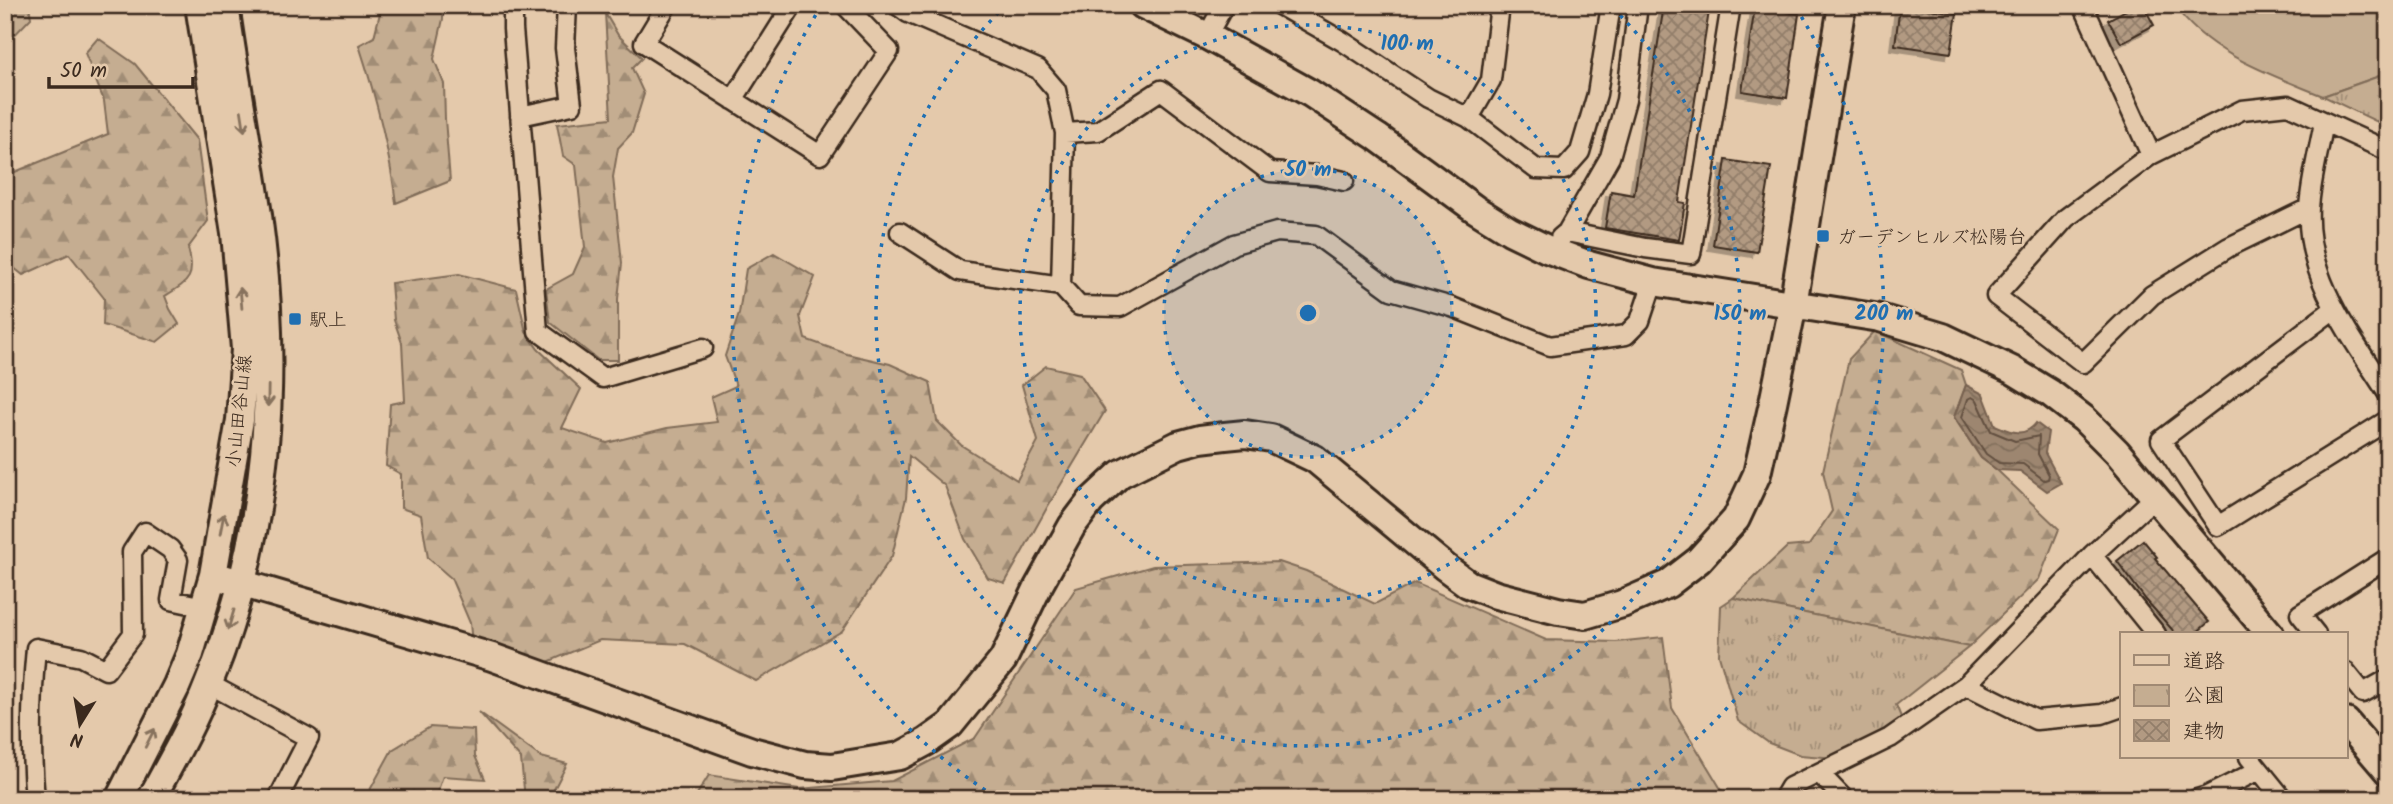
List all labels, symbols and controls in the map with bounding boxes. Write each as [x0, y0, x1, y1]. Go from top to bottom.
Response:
text: 100 m [1380, 28, 1434, 61]
scale bar [49, 46, 192, 90]
text: 50 m [60, 55, 107, 88]
one-way arrow [237, 109, 250, 132]
text: 50 m [1284, 154, 1331, 187]
place label: ガーデンヒルズ松陽台 [1837, 223, 2027, 253]
marker: ガーデンヒルズ松陽台 [1815, 228, 1831, 244]
one-way arrow [235, 287, 248, 310]
text: 150 m [1713, 298, 1767, 331]
text: 200 m [1854, 298, 1914, 331]
centre of rings [1296, 301, 1320, 325]
place label: 駅上 [309, 306, 347, 336]
marker: 駅上 [287, 311, 303, 327]
street label: 小山田谷山線 [219, 353, 261, 469]
one-way arrow [261, 384, 275, 407]
one-way arrow [216, 513, 229, 536]
one-way arrow [223, 608, 236, 630]
legend [2120, 632, 2348, 758]
text: 道路 [2183, 646, 2225, 679]
text: 公園 [2183, 680, 2225, 713]
north arrow [46, 688, 116, 758]
text: 建物 [2183, 716, 2225, 749]
text: N [68, 723, 86, 755]
one-way arrow [144, 728, 157, 749]

